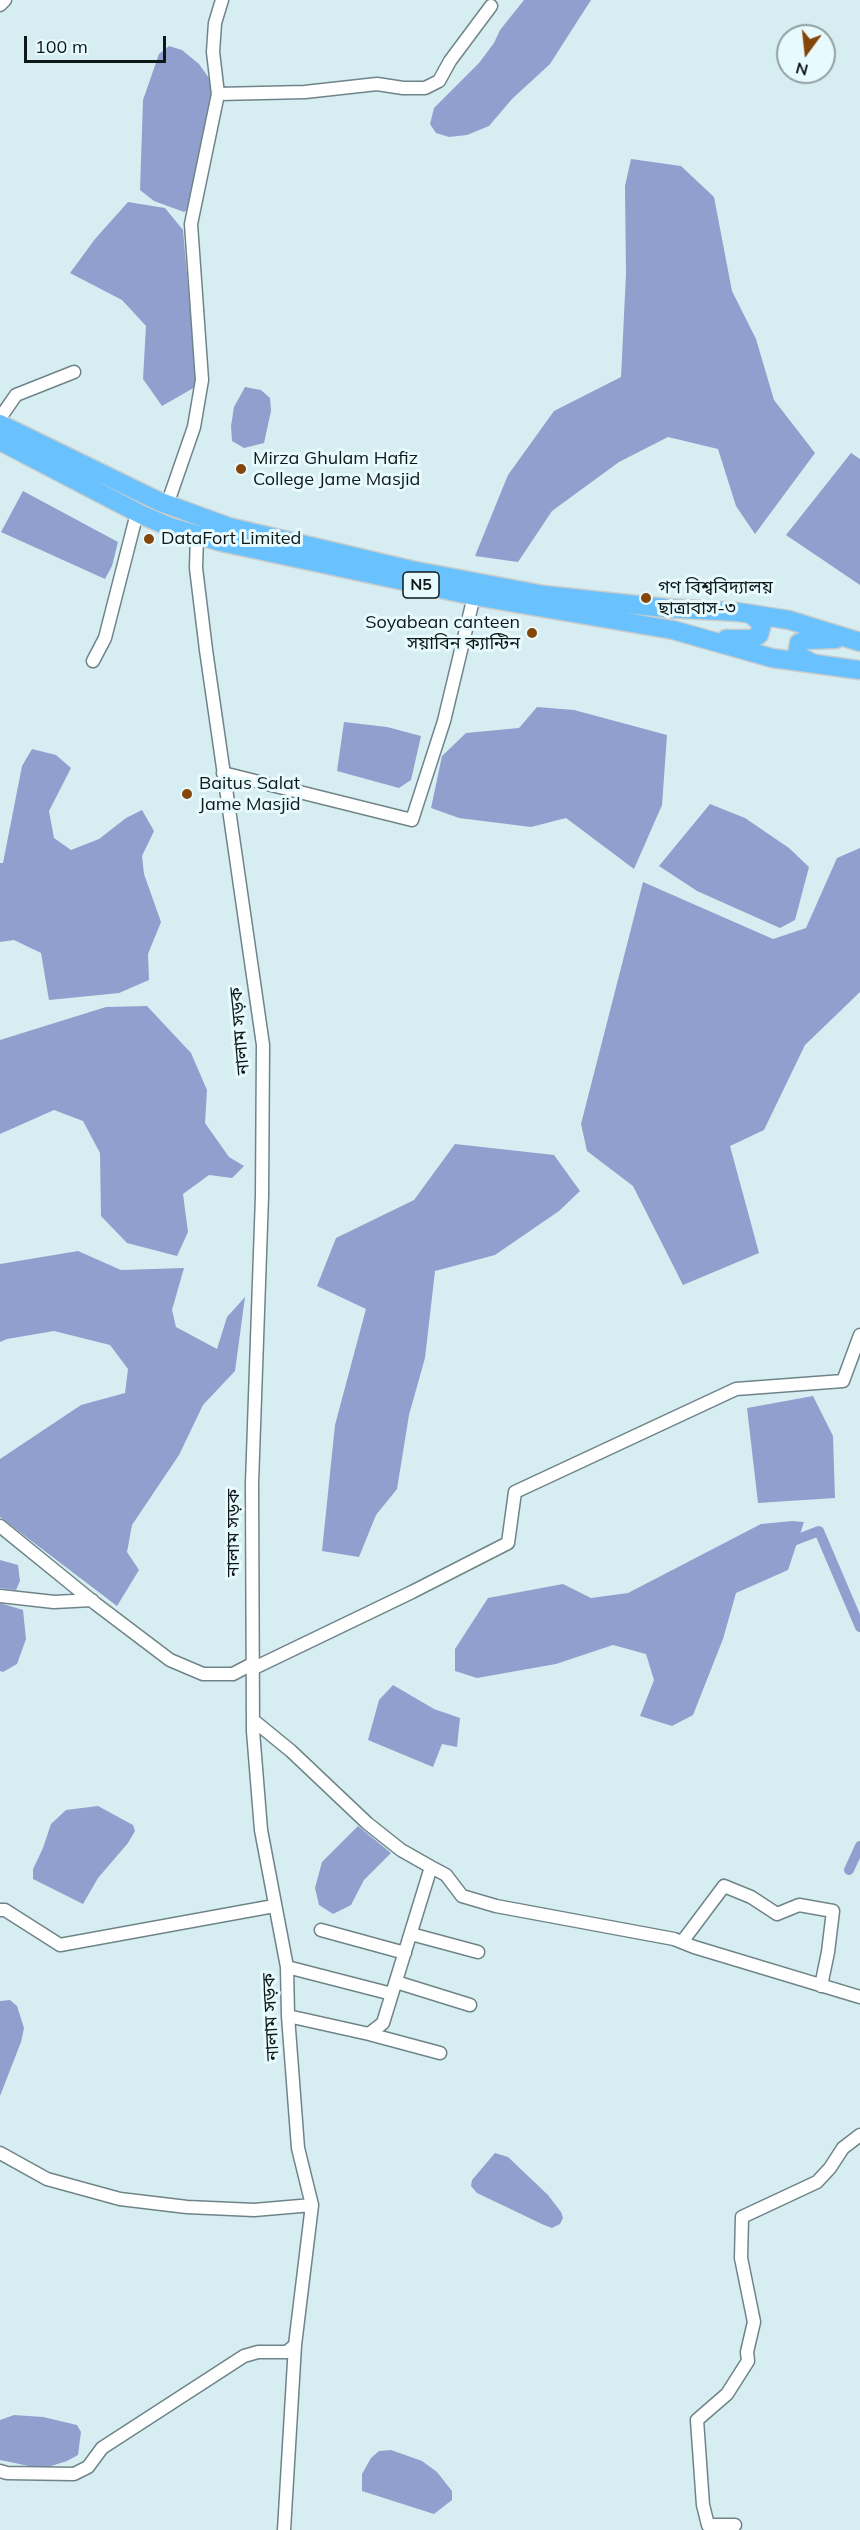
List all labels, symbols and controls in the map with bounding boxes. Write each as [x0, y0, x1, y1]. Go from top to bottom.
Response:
scale bar [27, 24, 170, 62]
north arrow [776, 24, 836, 84]
text: 100 m [35, 35, 88, 58]
text: N [793, 58, 810, 81]
place label: Mirza Ghulam Hafiz College Jame Masjid [253, 448, 420, 490]
marker: Mirza Ghulam Hafiz College Jame Masjid [234, 462, 248, 476]
place label: DataFort Limited [161, 528, 301, 550]
marker: DataFort Limited [142, 532, 156, 546]
road number: N5 [403, 572, 439, 598]
place label: গণ বিশ্ববিদ্যালয় ছাত্রাবাস-৩ [658, 577, 773, 620]
marker: গণ বিশ্ববিদ্যালয় ছাত্রাবাস-৩ [639, 591, 653, 605]
place label: Soyabean canteen সয়াবিন ক্যান্টিন [365, 612, 520, 654]
marker: Soyabean canteen সয়াবিন ক্যান্টিন [525, 626, 539, 640]
place label: Baitus Salat Jame Masjid [199, 773, 301, 816]
marker: Baitus Salat Jame Masjid [180, 787, 194, 801]
street label: নালাম সড়ক [225, 986, 255, 1076]
street label: নালাম সড়ক [223, 1489, 245, 1577]
street label: নালাম সড়ক [258, 1973, 284, 2061]

